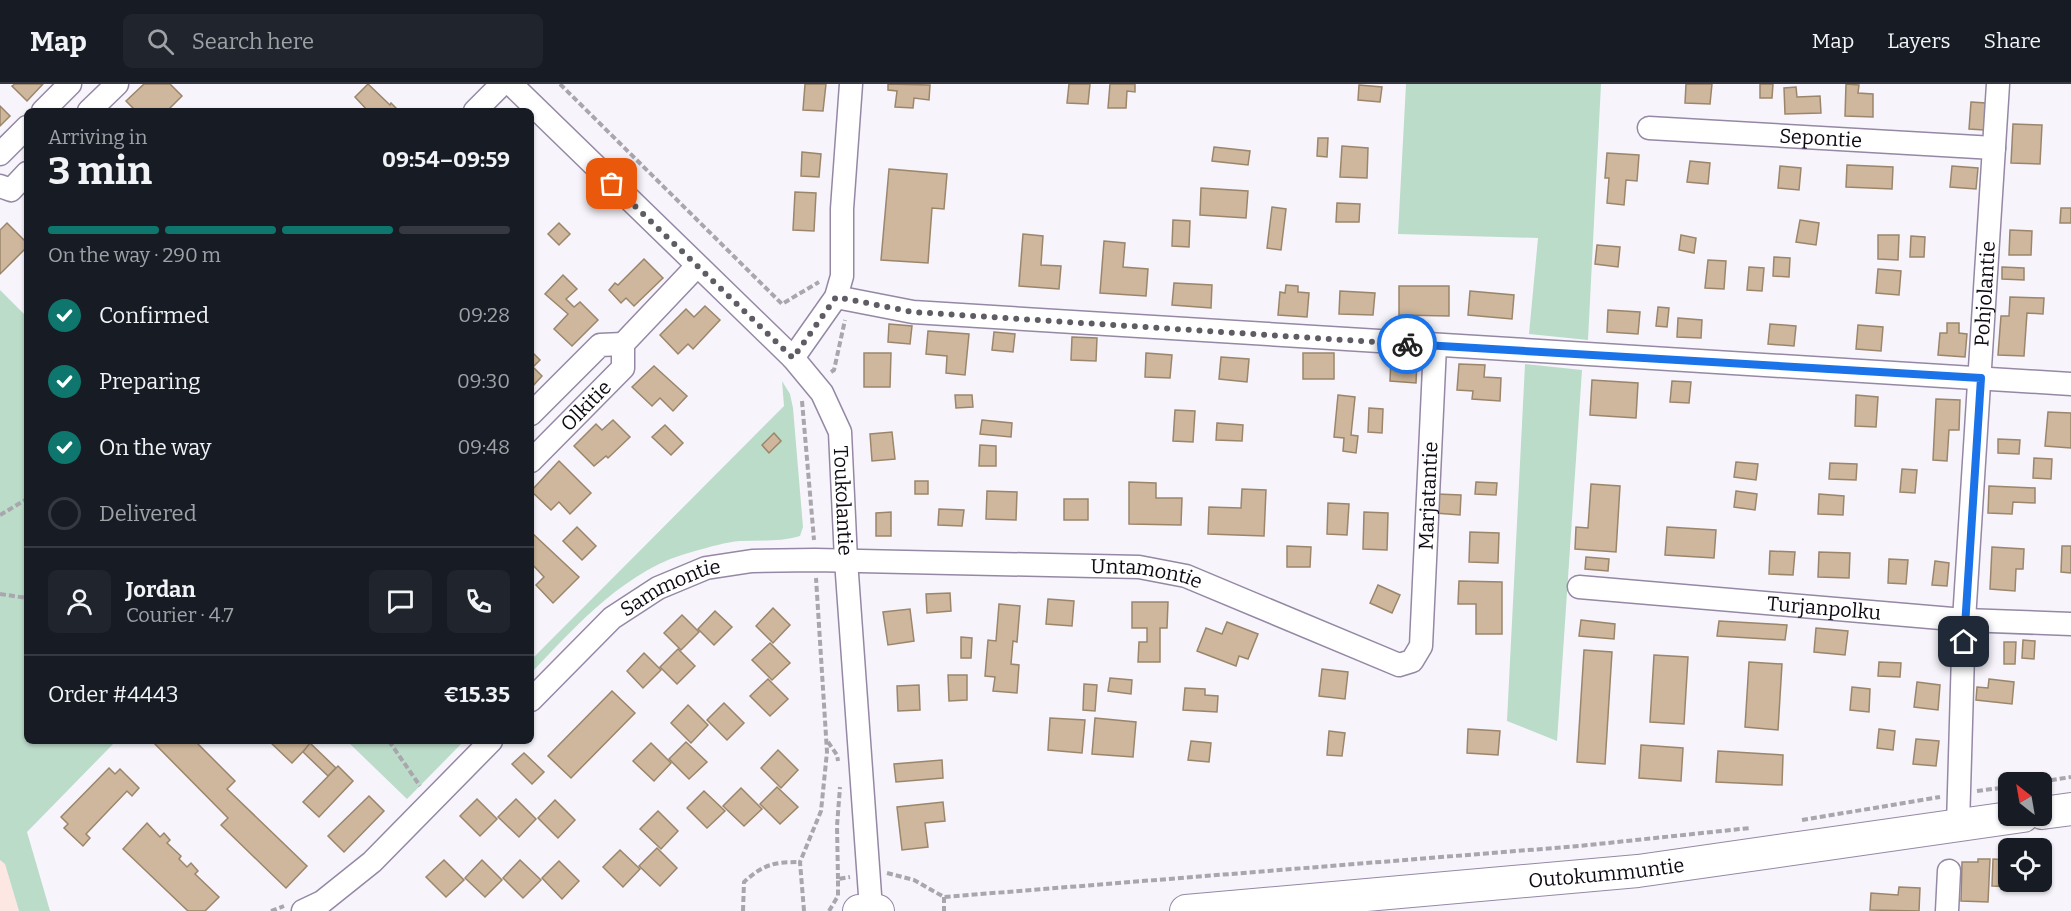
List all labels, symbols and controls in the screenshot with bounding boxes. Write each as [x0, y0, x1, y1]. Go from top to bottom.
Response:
search box [123, 14, 543, 68]
text: Map [30, 25, 87, 58]
icon: search [144, 25, 177, 58]
text: Search here [192, 28, 314, 55]
text: Map [1812, 28, 1854, 54]
text: Layers [1887, 28, 1951, 54]
text: Share [1984, 28, 2041, 54]
street label: Sepontie [1779, 124, 1863, 152]
text: Arriving in [48, 125, 147, 149]
text: 09:54–09:59 [382, 146, 510, 173]
text: 3 min [48, 148, 152, 194]
pin [586, 158, 637, 209]
icon: bag [595, 167, 628, 200]
street label: Pohjolantie [1969, 240, 2000, 347]
text: On the way · 290 m [48, 243, 221, 267]
icon: check [48, 299, 81, 332]
text: Confirmed [99, 302, 209, 329]
text: 09:28 [458, 303, 510, 327]
courier [1377, 314, 1437, 374]
icon: bike [1391, 328, 1424, 361]
icon: check [48, 365, 81, 398]
text: Preparing [99, 368, 201, 395]
text: 09:30 [457, 369, 510, 393]
street label: Olkitie [556, 375, 616, 436]
icon: check [48, 431, 81, 464]
text: On the way [99, 434, 211, 461]
text: 09:48 [458, 435, 510, 459]
street label: Marjatantie [1413, 441, 1443, 551]
street label: Toukolantie [829, 445, 858, 556]
text: Delivered [99, 500, 197, 527]
street label: Sammontie [616, 554, 722, 621]
street label: Untamontie [1090, 554, 1206, 594]
button: person [48, 570, 111, 633]
button: chat [369, 570, 432, 633]
button: phone [447, 570, 510, 633]
text: Jordan [126, 576, 196, 603]
street label: Turjanpolku [1766, 591, 1882, 625]
text: Courier · 4.7 [126, 603, 234, 627]
pin [1938, 616, 1989, 667]
icon: home [1947, 625, 1980, 658]
text: Order #4443 [48, 681, 178, 708]
text: €15.35 [444, 681, 510, 708]
north arrow [1998, 772, 2052, 826]
map controls [1998, 772, 2052, 892]
button: locate [1998, 838, 2052, 892]
street label: Outokummuntie [1527, 853, 1686, 893]

